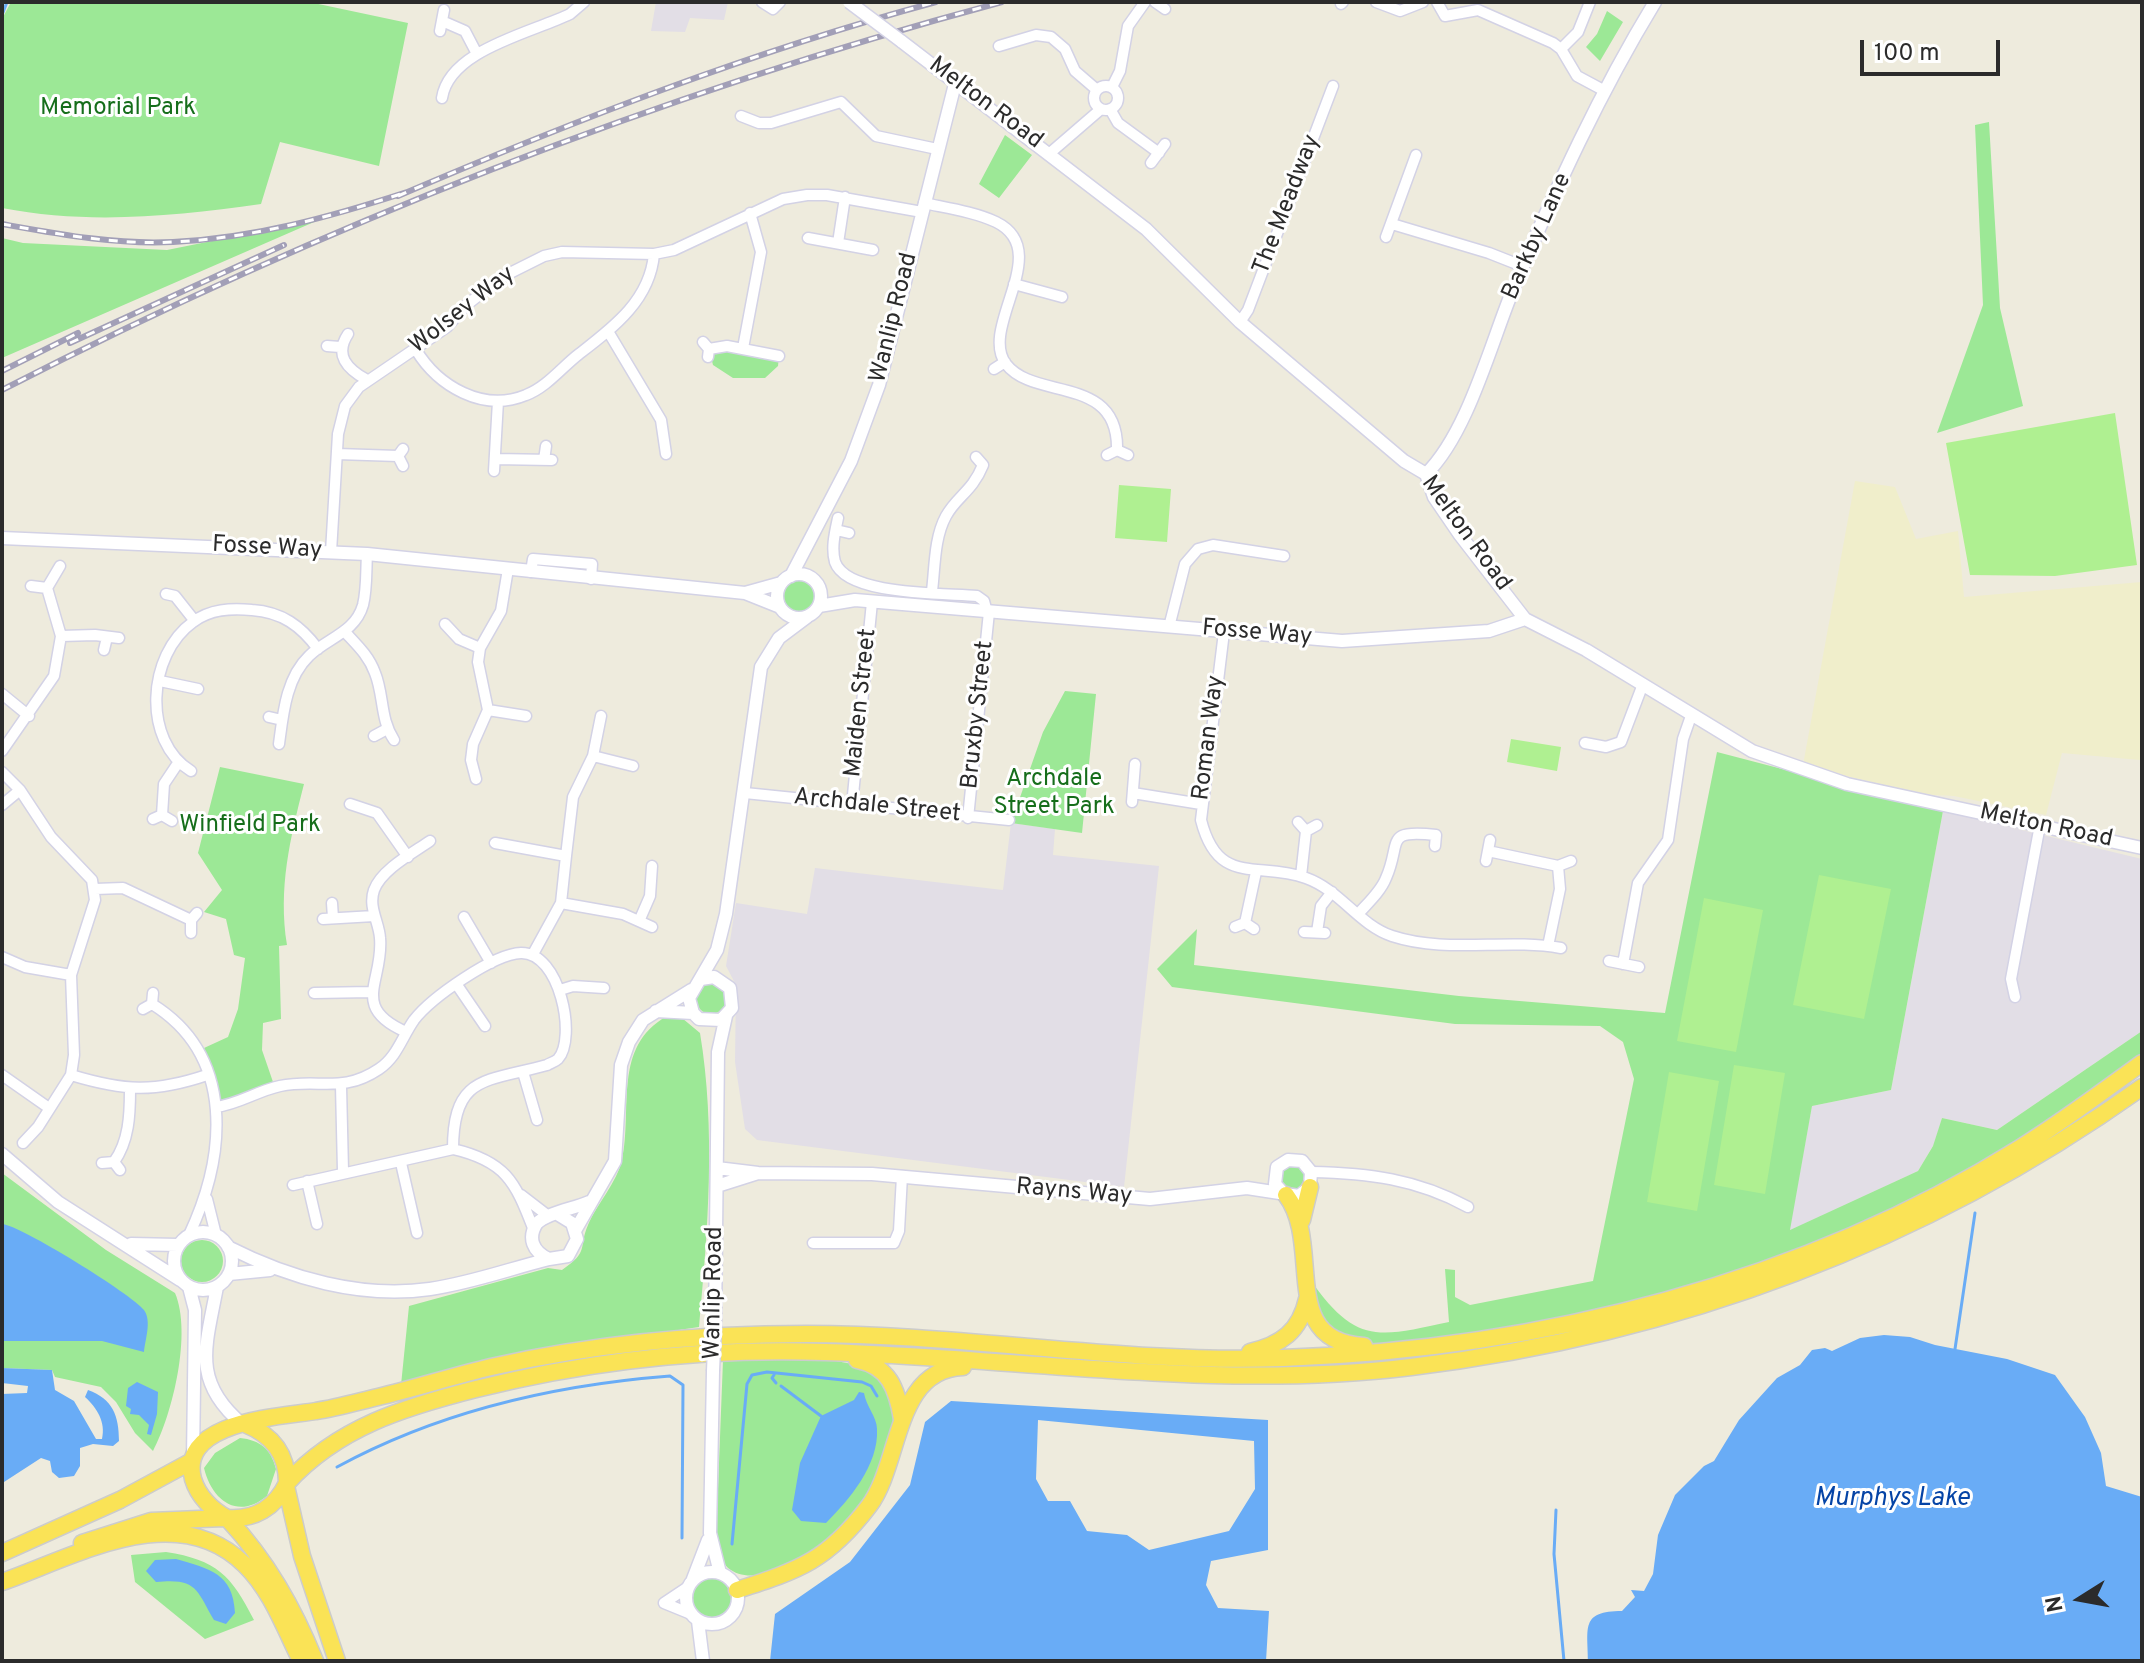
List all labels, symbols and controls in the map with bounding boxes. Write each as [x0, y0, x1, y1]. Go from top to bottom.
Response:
scale bar [1864, 24, 2004, 74]
text: 100 m [1874, 39, 1940, 69]
street label: Melton Road [922, 52, 1048, 156]
park label: Memorial Park [40, 95, 196, 123]
street label: The Meadway [1248, 131, 1328, 279]
street label: Barkby Lane [1497, 169, 1579, 305]
street label: Wanlip Road [865, 250, 925, 386]
street label: Wolsey Way [404, 261, 522, 361]
street label: Melton Road [1414, 471, 1516, 597]
street label: Fosse Way [211, 532, 323, 566]
street label: Fosse Way [1201, 615, 1313, 653]
street label: Maiden Street [840, 627, 884, 779]
street label: Bruxby Street [957, 640, 1001, 790]
street label: Roman Way [1188, 674, 1232, 802]
park label: Archdale Street Park [993, 766, 1115, 822]
street label: Archdale Street [792, 784, 962, 830]
street label: Melton Road [1977, 799, 2115, 855]
park label: Winfield Park [179, 812, 321, 840]
street label: Rayns Way [1015, 1174, 1133, 1212]
street label: Wanlip Road [699, 1226, 731, 1360]
water label: Murphys Lake [1814, 1484, 1970, 1516]
north arrow [2040, 1559, 2120, 1639]
text: N [2041, 1593, 2071, 1614]

